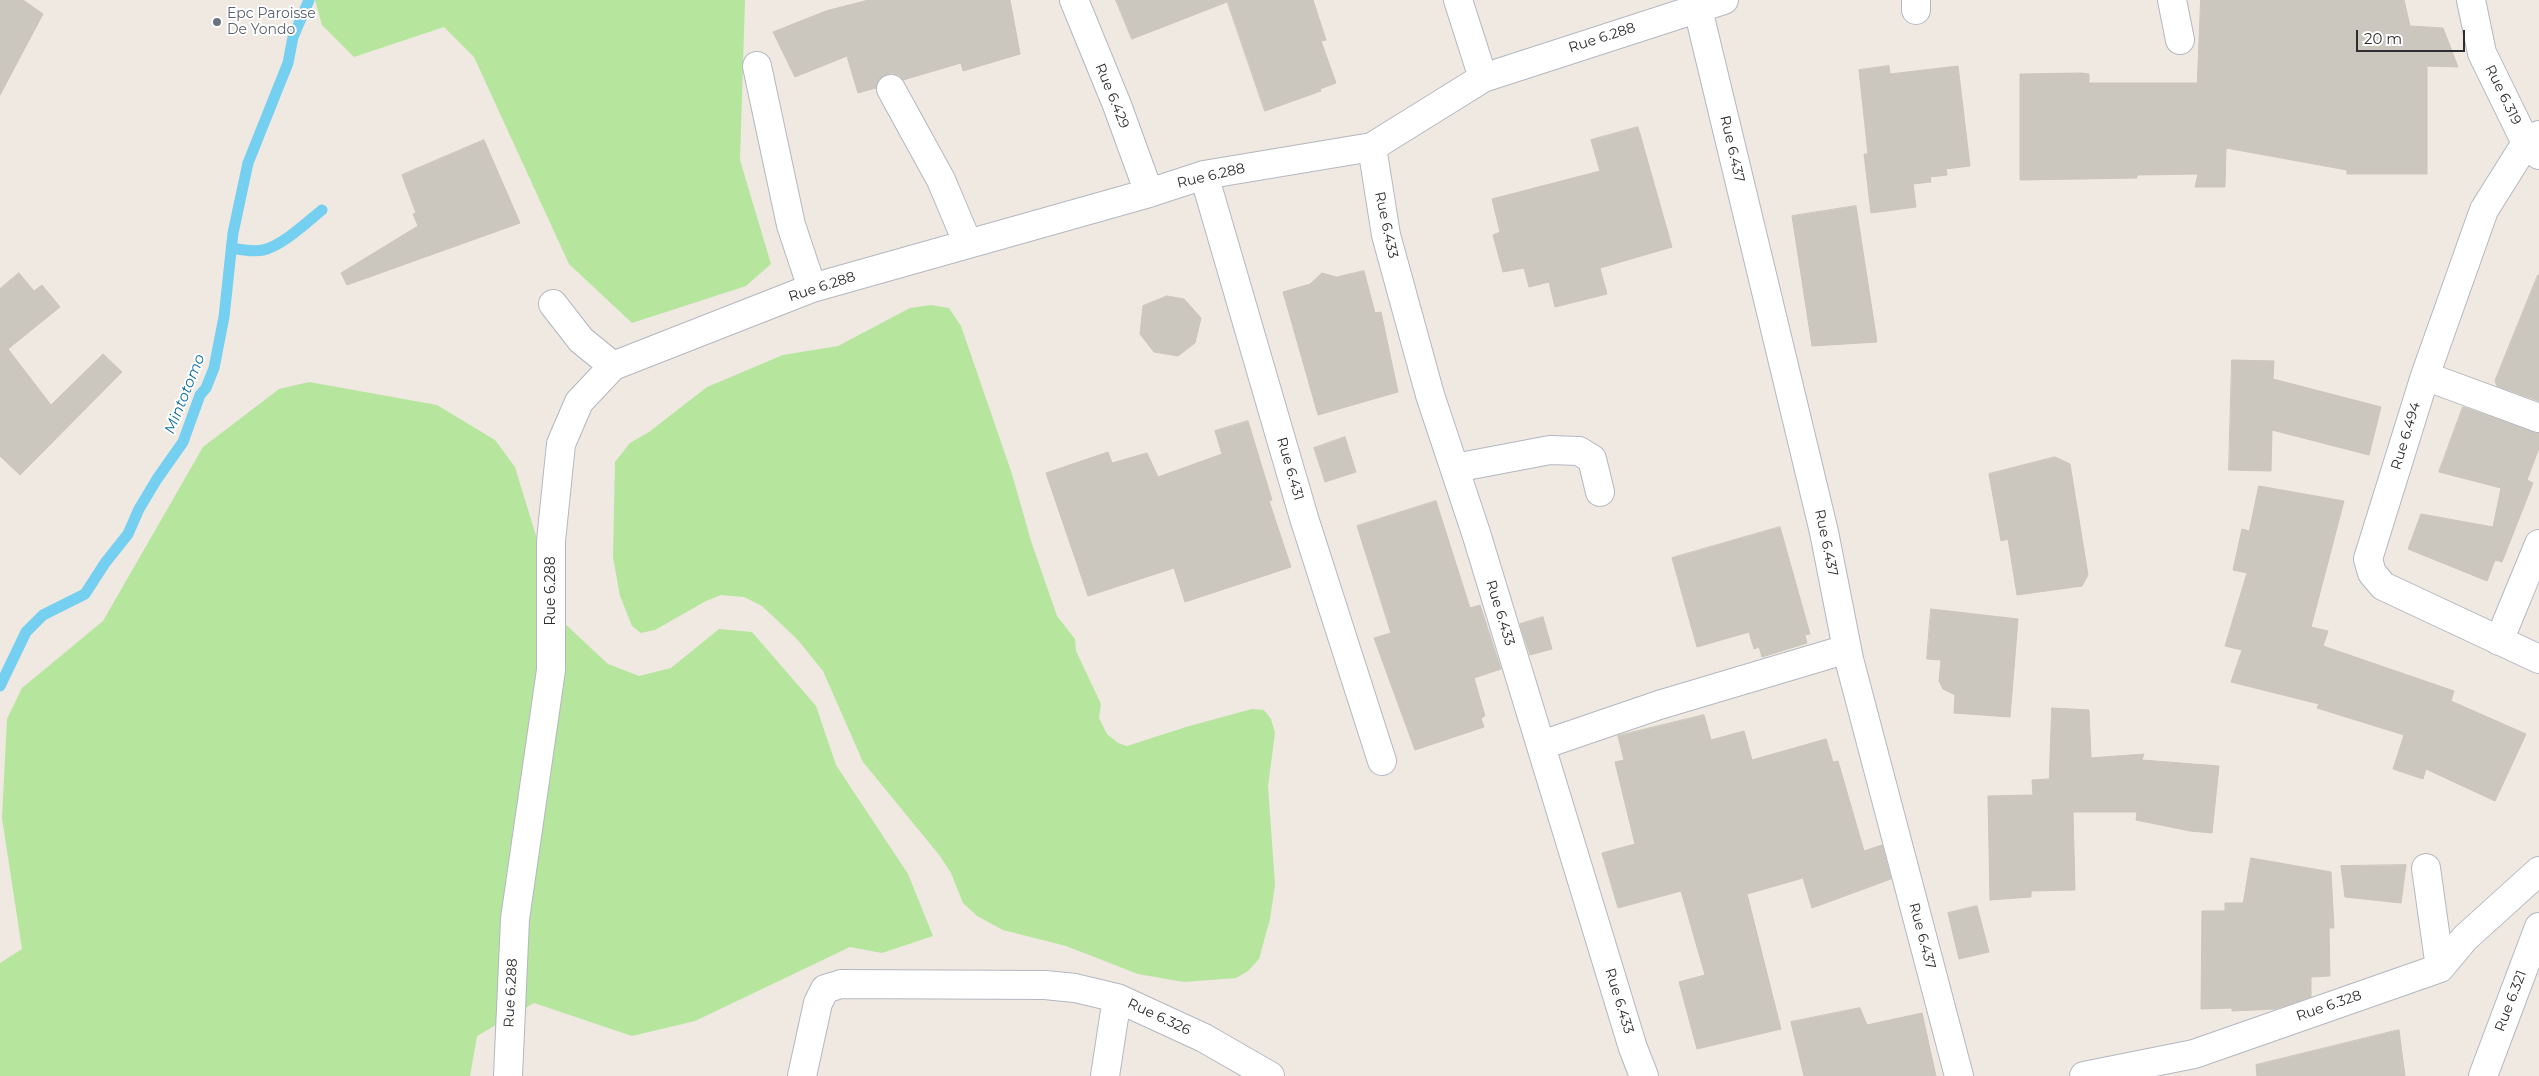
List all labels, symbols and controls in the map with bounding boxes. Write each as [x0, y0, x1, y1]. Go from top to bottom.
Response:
place label: Epc Paroisse De Yondo [227, 6, 316, 38]
marker: Epc Paroisse De Yondo [211, 16, 223, 28]
street label: Rue 6.288 [1566, 19, 1638, 57]
scale bar [2359, 20, 2468, 52]
text: 20 m [2364, 29, 2402, 48]
street label: Rue 6.429 [1091, 61, 1133, 131]
street label: Rue 6.319 [2481, 62, 2525, 128]
street label: Rue 6.437 [1716, 114, 1748, 184]
street label: Rue 6.288 [1175, 160, 1247, 192]
street label: Rue 6.433 [1371, 190, 1401, 260]
street label: Rue 6.288 [786, 268, 858, 306]
water label: Mintotomo [161, 352, 209, 436]
street label: Rue 6.494 [2388, 400, 2424, 472]
street label: Rue 6.431 [1273, 435, 1307, 503]
street label: Rue 6.437 [1811, 508, 1841, 578]
street label: Rue 6.288 [543, 556, 559, 626]
street label: Rue 6.433 [1482, 578, 1518, 648]
street label: Rue 6.437 [1905, 901, 1939, 971]
street label: Rue 6.288 [501, 958, 521, 1028]
street label: Rue 6.433 [1601, 966, 1637, 1036]
street label: Rue 6.321 [2492, 968, 2530, 1034]
street label: Rue 6.328 [2294, 987, 2364, 1025]
street label: Rue 6.326 [1125, 995, 1193, 1039]

